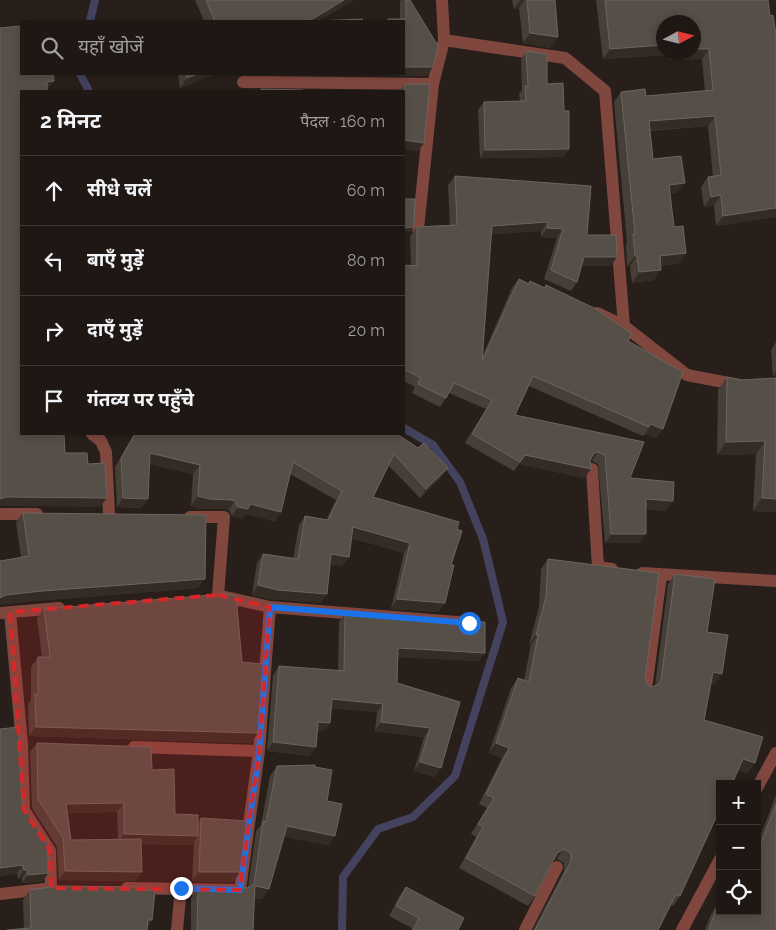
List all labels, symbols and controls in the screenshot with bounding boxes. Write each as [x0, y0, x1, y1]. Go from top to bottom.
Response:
north arrow [656, 15, 701, 60]
search box [20, 20, 405, 75]
icon: search [38, 34, 66, 62]
text: यहाँ खोजें [78, 35, 143, 57]
text: 2 मिनट [40, 108, 101, 133]
text: पैदल · 160 m [300, 112, 385, 131]
icon: ahead [40, 177, 68, 205]
text: सीधे चलें [87, 178, 151, 200]
text: 60 m [347, 181, 385, 200]
icon: left [40, 247, 68, 275]
text: बाएँ मुड़ें [87, 248, 144, 270]
text: 80 m [347, 251, 385, 270]
icon: right [40, 317, 68, 345]
text: दाएँ मुड़ें [87, 318, 143, 340]
text: 20 m [348, 321, 385, 340]
icon: arrive [40, 387, 68, 415]
text: गंतव्य पर पहुँचे [87, 388, 194, 410]
route start [458, 612, 481, 635]
map controls [716, 780, 761, 915]
button: + [716, 780, 761, 825]
button: − [716, 825, 761, 870]
button: locate [716, 870, 761, 915]
route end [170, 877, 193, 900]

